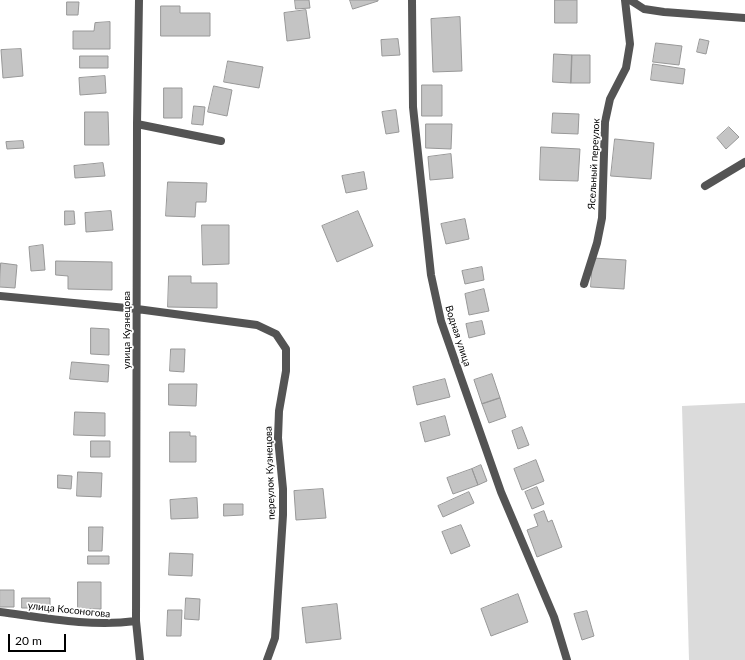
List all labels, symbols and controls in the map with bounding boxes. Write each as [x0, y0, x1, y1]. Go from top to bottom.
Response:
street label: Ясельный переулок [586, 118, 602, 210]
street label: улица Кузнецова [121, 291, 133, 369]
street label: Водная улица [442, 304, 474, 368]
street label: переулок Кузнецова [262, 426, 278, 520]
street label: улица Косоногова [27, 600, 111, 620]
scale bar [10, 626, 68, 652]
text: 20 m [15, 633, 42, 648]

